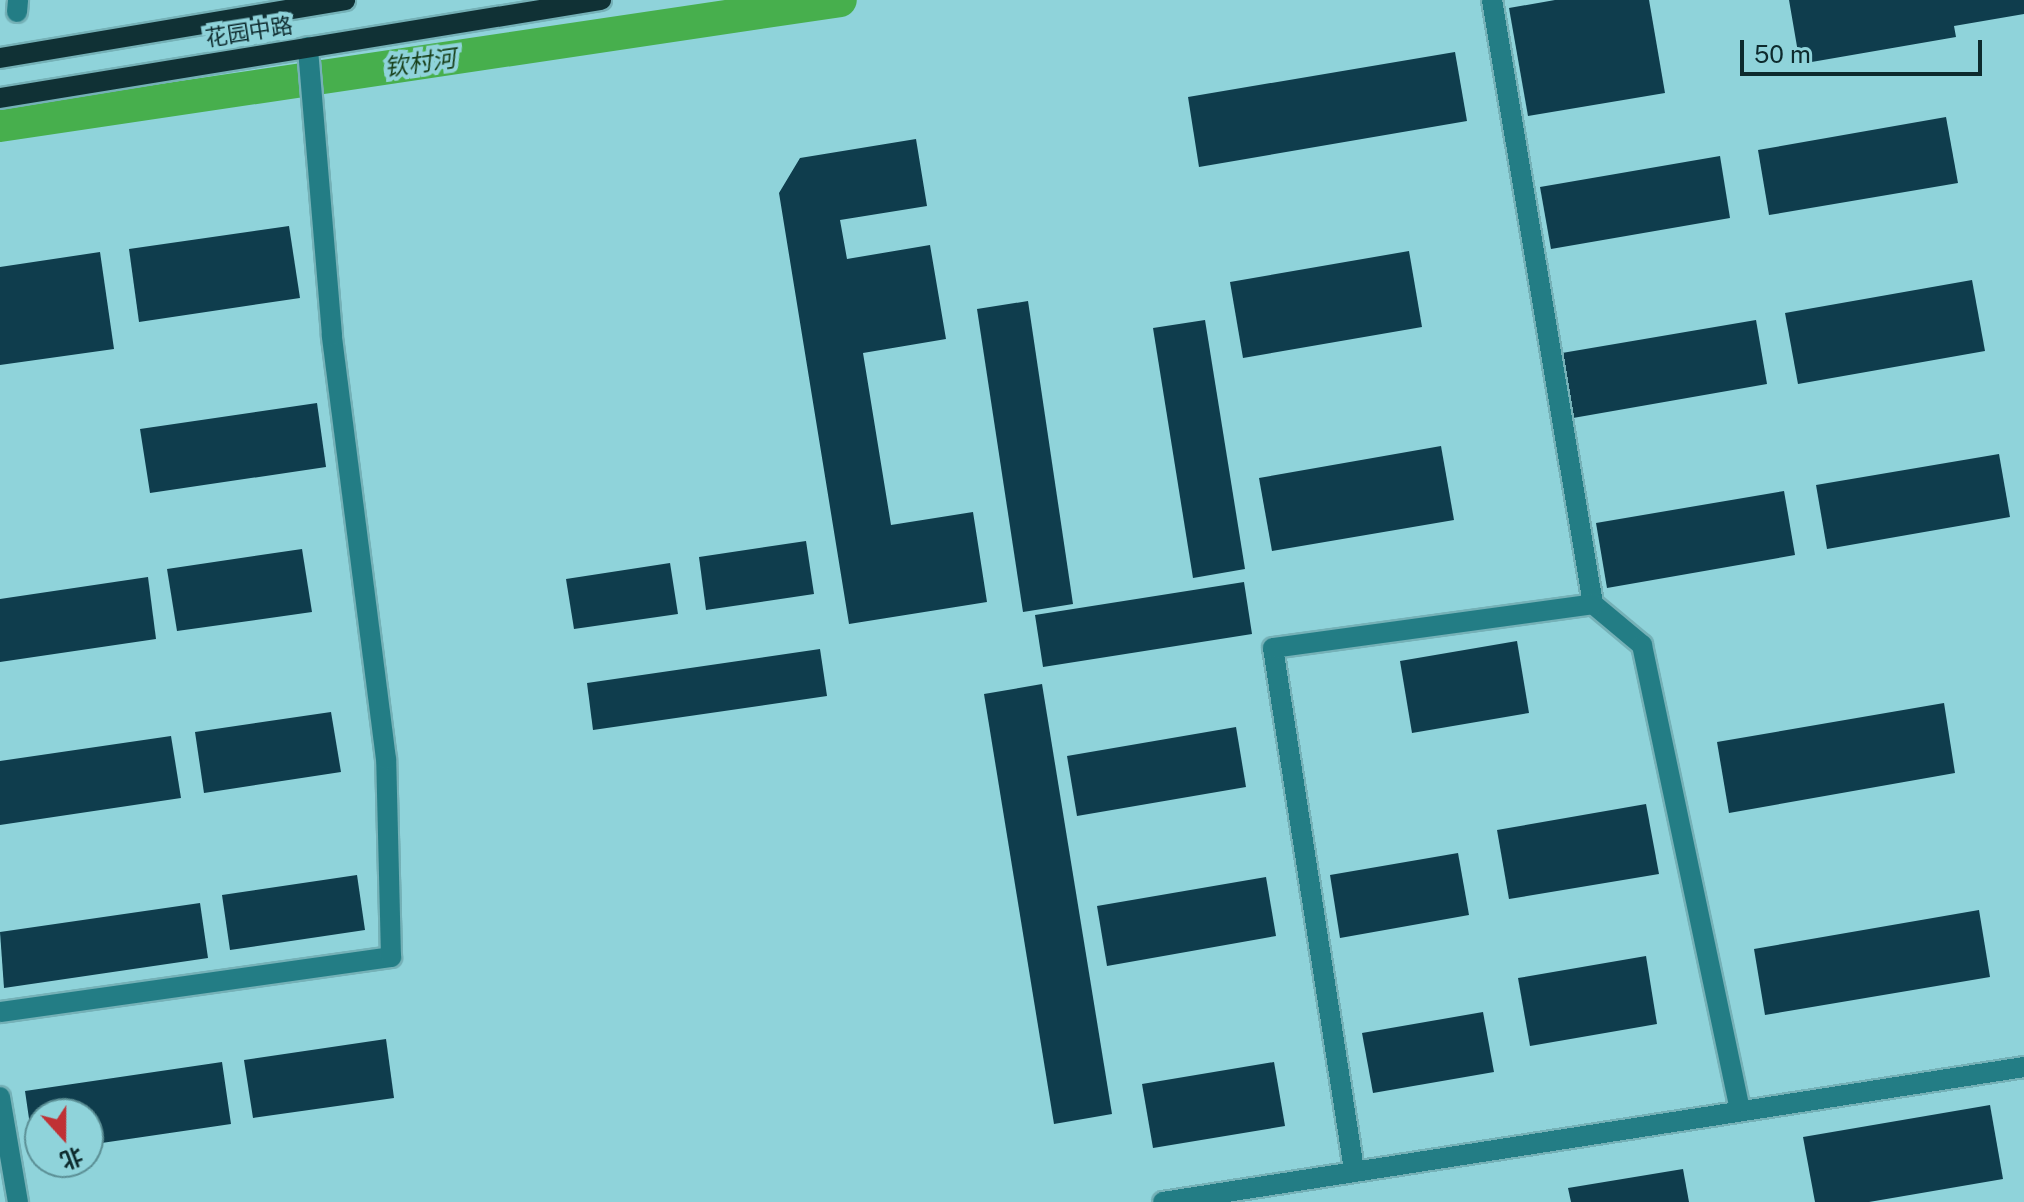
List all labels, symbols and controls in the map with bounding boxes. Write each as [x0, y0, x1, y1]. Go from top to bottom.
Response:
street label: 花园中路 [203, 12, 295, 52]
scale bar [1744, 24, 1986, 74]
text: 50 m [1754, 40, 1811, 68]
water label: 钦村河 [382, 44, 458, 82]
north arrow [24, 1098, 104, 1178]
text: 北 [57, 1142, 87, 1175]

